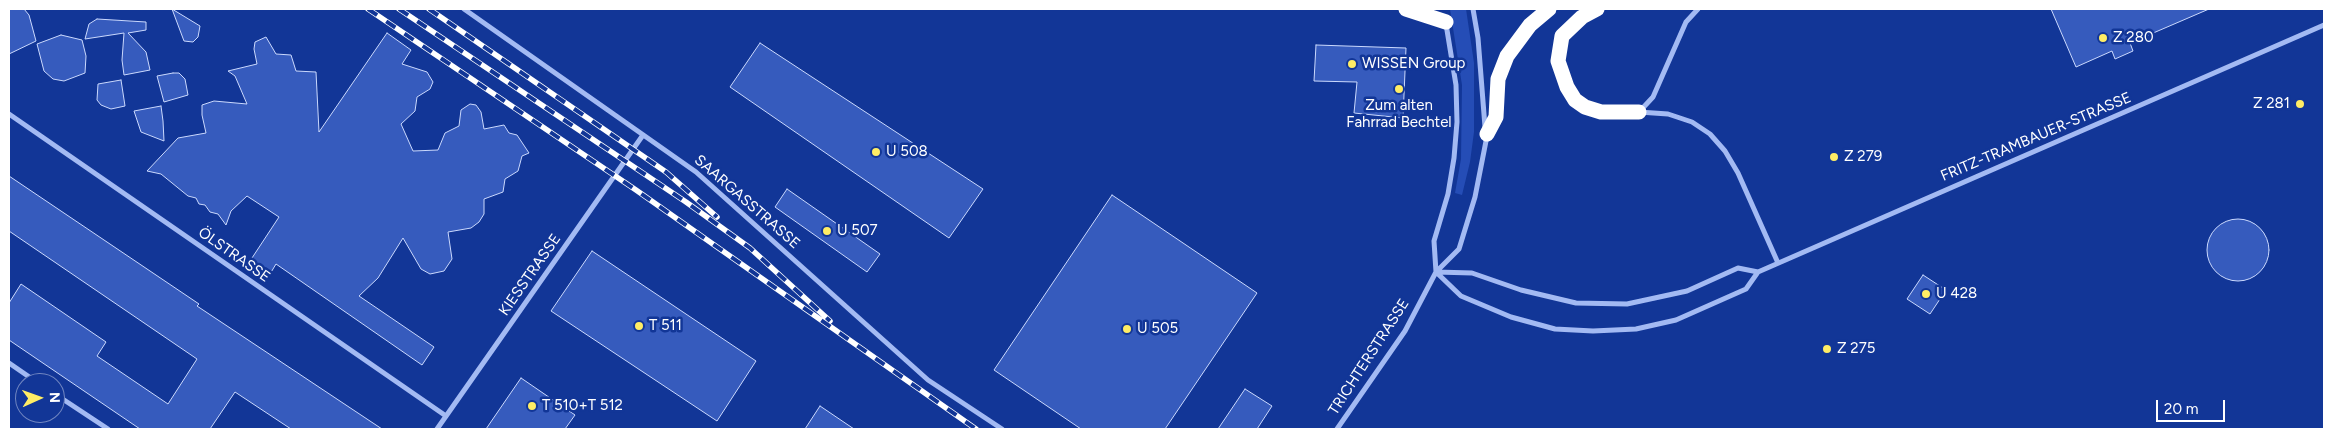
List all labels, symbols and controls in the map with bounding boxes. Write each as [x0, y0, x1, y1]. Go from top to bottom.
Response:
place label: Z 280 [2113, 29, 2154, 47]
marker: Z 280 [2097, 32, 2109, 44]
place label: WISSEN Group [1362, 55, 1465, 73]
marker: WISSEN Group [1346, 58, 1358, 70]
marker: Zum alten Fahrrad Bechtel [1393, 83, 1405, 95]
street label: FRITZ-TRAMBAUER-STRASSE [1938, 89, 2134, 185]
place label: Z 281 [2253, 95, 2290, 113]
place label: Zum alten Fahrrad Bechtel [1346, 97, 1452, 132]
marker: Z 281 [2294, 98, 2306, 110]
place label: U 508 [886, 143, 928, 161]
marker: U 508 [870, 146, 882, 158]
place label: Z 279 [1844, 148, 1882, 166]
street label: SAARGASSTRASSE [691, 151, 803, 253]
marker: Z 279 [1828, 151, 1840, 163]
place label: U 507 [837, 222, 878, 240]
street label: ÖLSTRASSE [195, 224, 273, 286]
marker: U 507 [821, 225, 833, 237]
street label: KIESSTRASSE [495, 231, 565, 319]
place label: U 428 [1936, 285, 1977, 303]
marker: U 428 [1920, 288, 1932, 300]
street label: TRICHTERSTRASSE [1325, 296, 1413, 418]
place label: T 511 [649, 317, 682, 335]
marker: T 511 [633, 320, 645, 332]
place label: U 505 [1137, 320, 1178, 338]
marker: U 505 [1121, 323, 1133, 335]
place label: Z 275 [1837, 340, 1875, 358]
marker: Z 275 [1821, 343, 1833, 355]
north arrow [15, 373, 65, 423]
scale bar [2158, 390, 2227, 422]
text: N [46, 392, 63, 403]
place label: T 510+T 512 [542, 397, 623, 415]
marker: T 510+T 512 [526, 400, 538, 412]
text: 20 m [2164, 400, 2198, 418]

